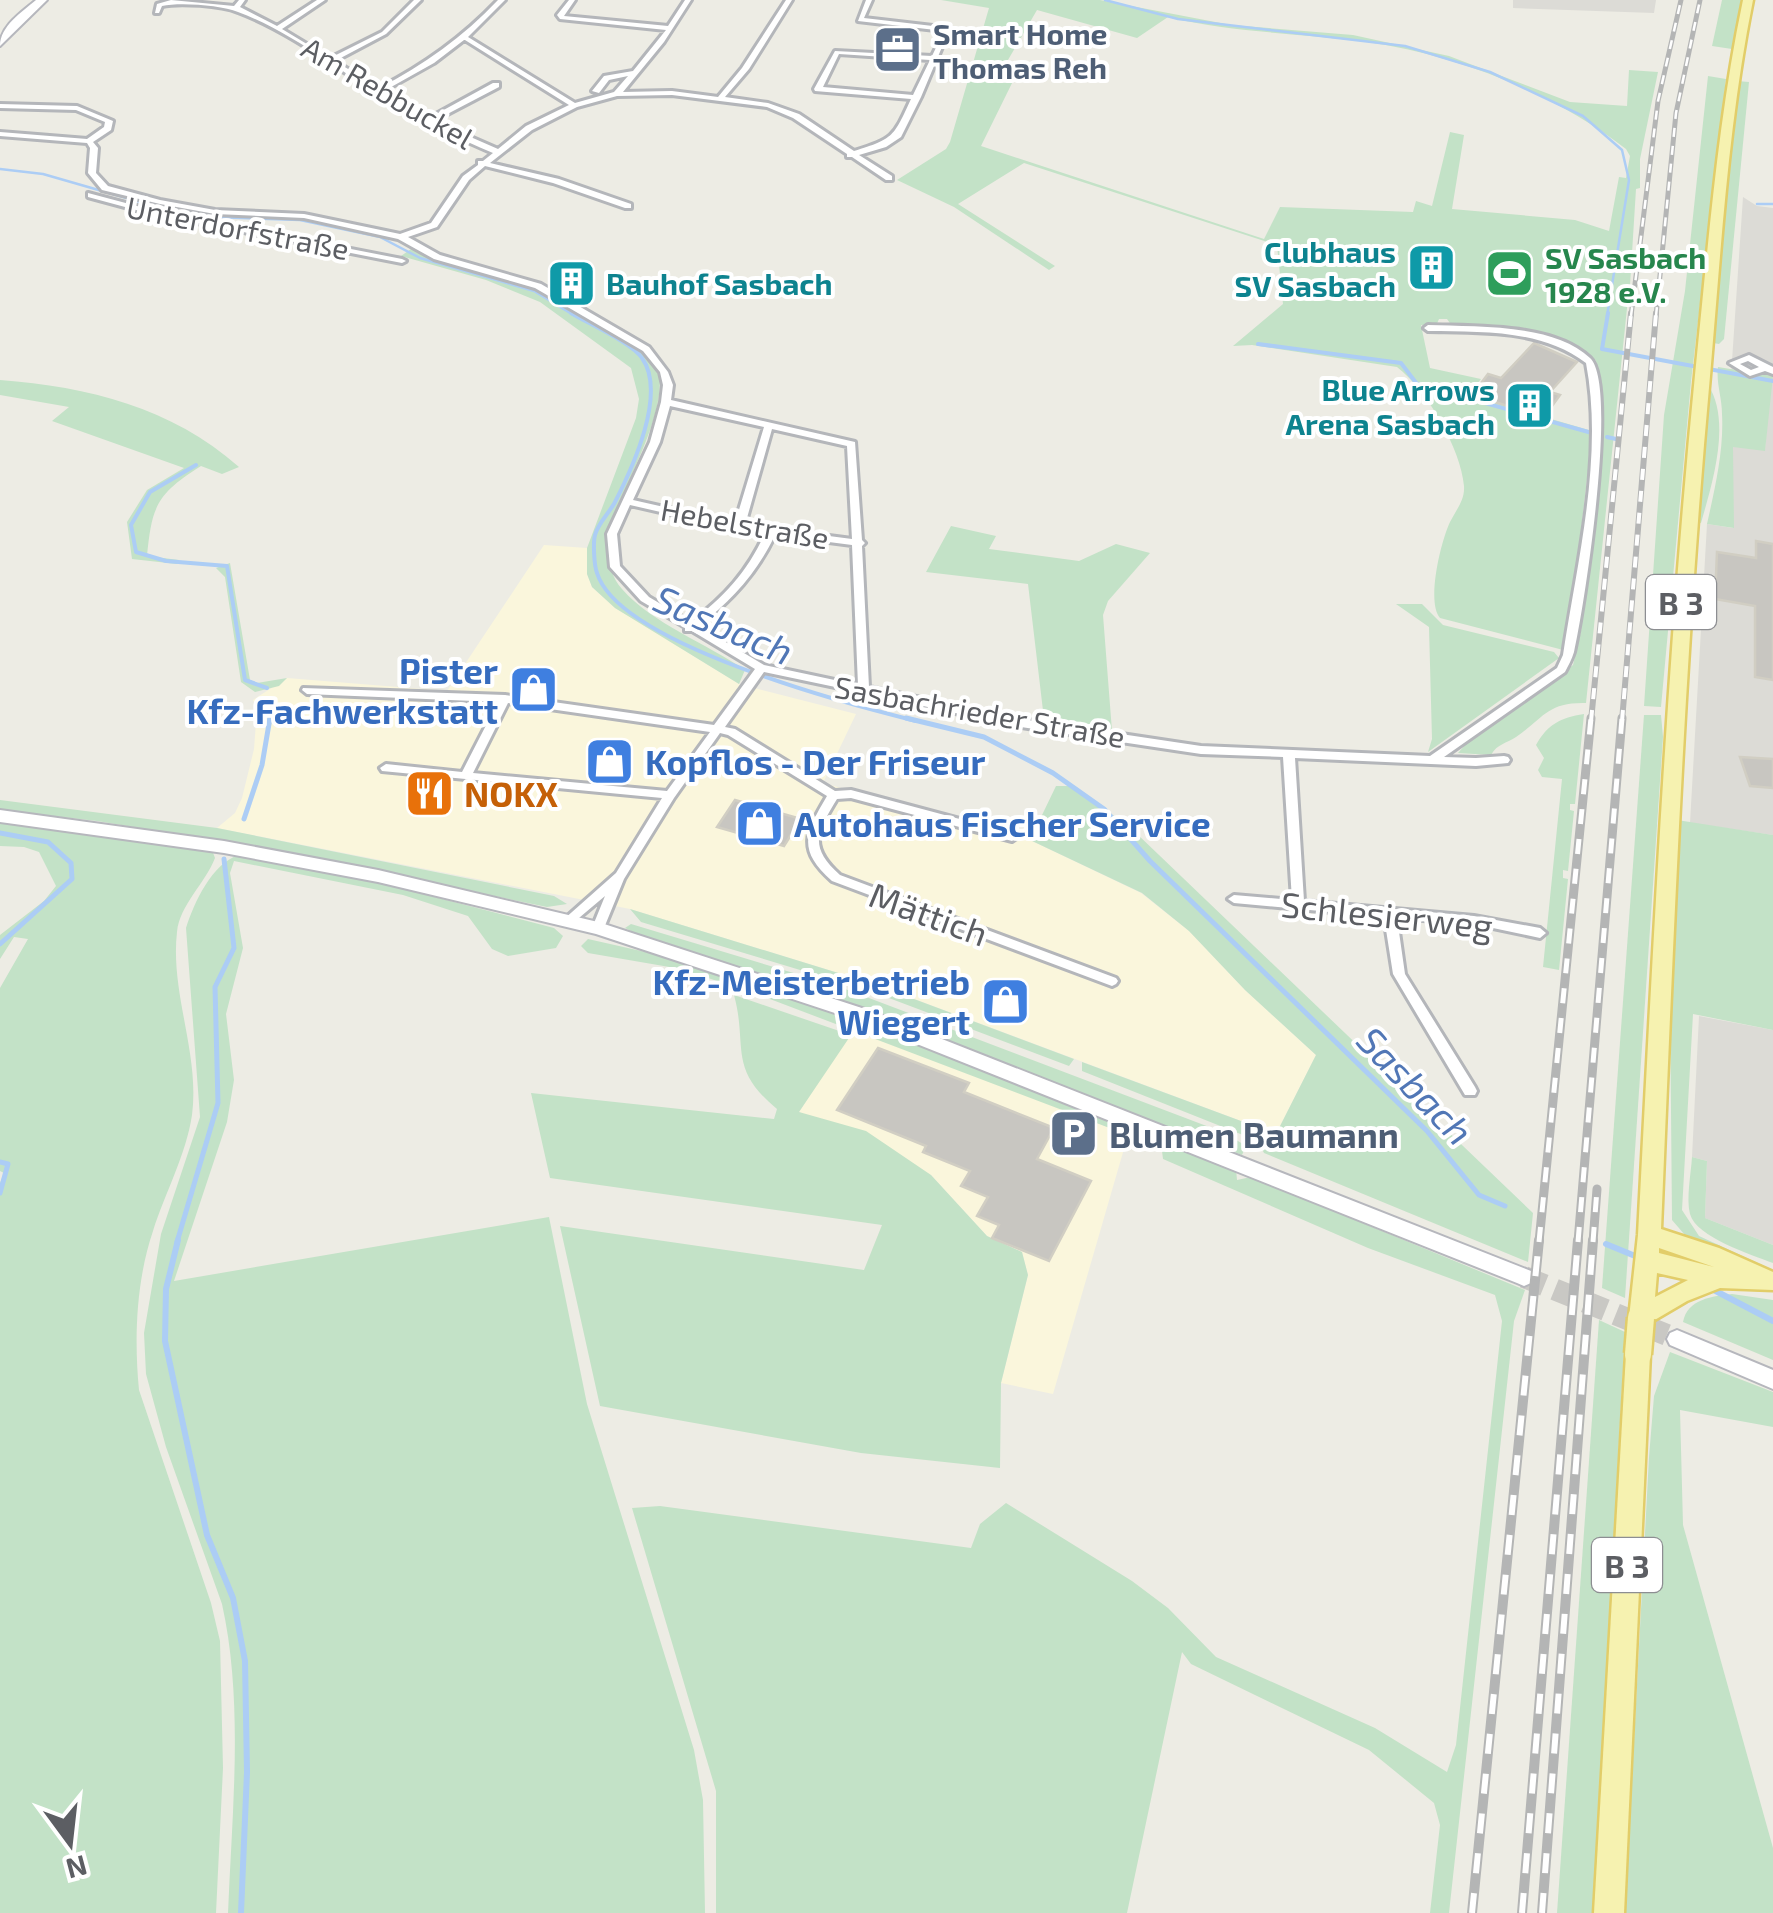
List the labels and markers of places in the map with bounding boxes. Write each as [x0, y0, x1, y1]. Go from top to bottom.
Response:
place label: Smart Home Thomas Reh [933, 15, 1107, 85]
office icon: Smart Home Thomas Reh [872, 24, 924, 76]
place label: Clubhaus SV Sasbach [1235, 233, 1396, 303]
place label: SV Sasbach 1928 e.V. [1545, 239, 1706, 309]
building icon: Clubhaus SV Sasbach [1405, 242, 1457, 294]
sports icon: SV Sasbach 1928 e.V. [1484, 248, 1536, 300]
building icon: Bauhof Sasbach [545, 257, 597, 309]
place label: Bauhof Sasbach [606, 265, 833, 301]
place label: Blue Arrows Arena Sasbach [1285, 371, 1495, 441]
building icon: Blue Arrows Arena Sasbach [1504, 380, 1556, 432]
place label: Pister Kfz-Fachwerkstatt [187, 649, 498, 731]
shop icon: Pister Kfz-Fachwerkstatt [507, 664, 559, 716]
shop icon: Kopflos - Der Friseur [584, 735, 636, 787]
place label: Kopflos - Der Friseur [645, 740, 985, 782]
restaurant icon: NOKX [403, 767, 455, 819]
place label: NOKX [464, 772, 559, 814]
shop icon: Autohaus Fischer Service [733, 797, 785, 849]
place label: Autohaus Fischer Service [794, 802, 1211, 844]
place label: Kfz-Meisterbetrieb Wiegert [653, 960, 970, 1042]
shop icon: Kfz-Meisterbetrieb Wiegert [979, 975, 1031, 1027]
parking icon: Blumen Baumann [1048, 1108, 1100, 1160]
place label: Blumen Baumann [1109, 1113, 1399, 1155]

